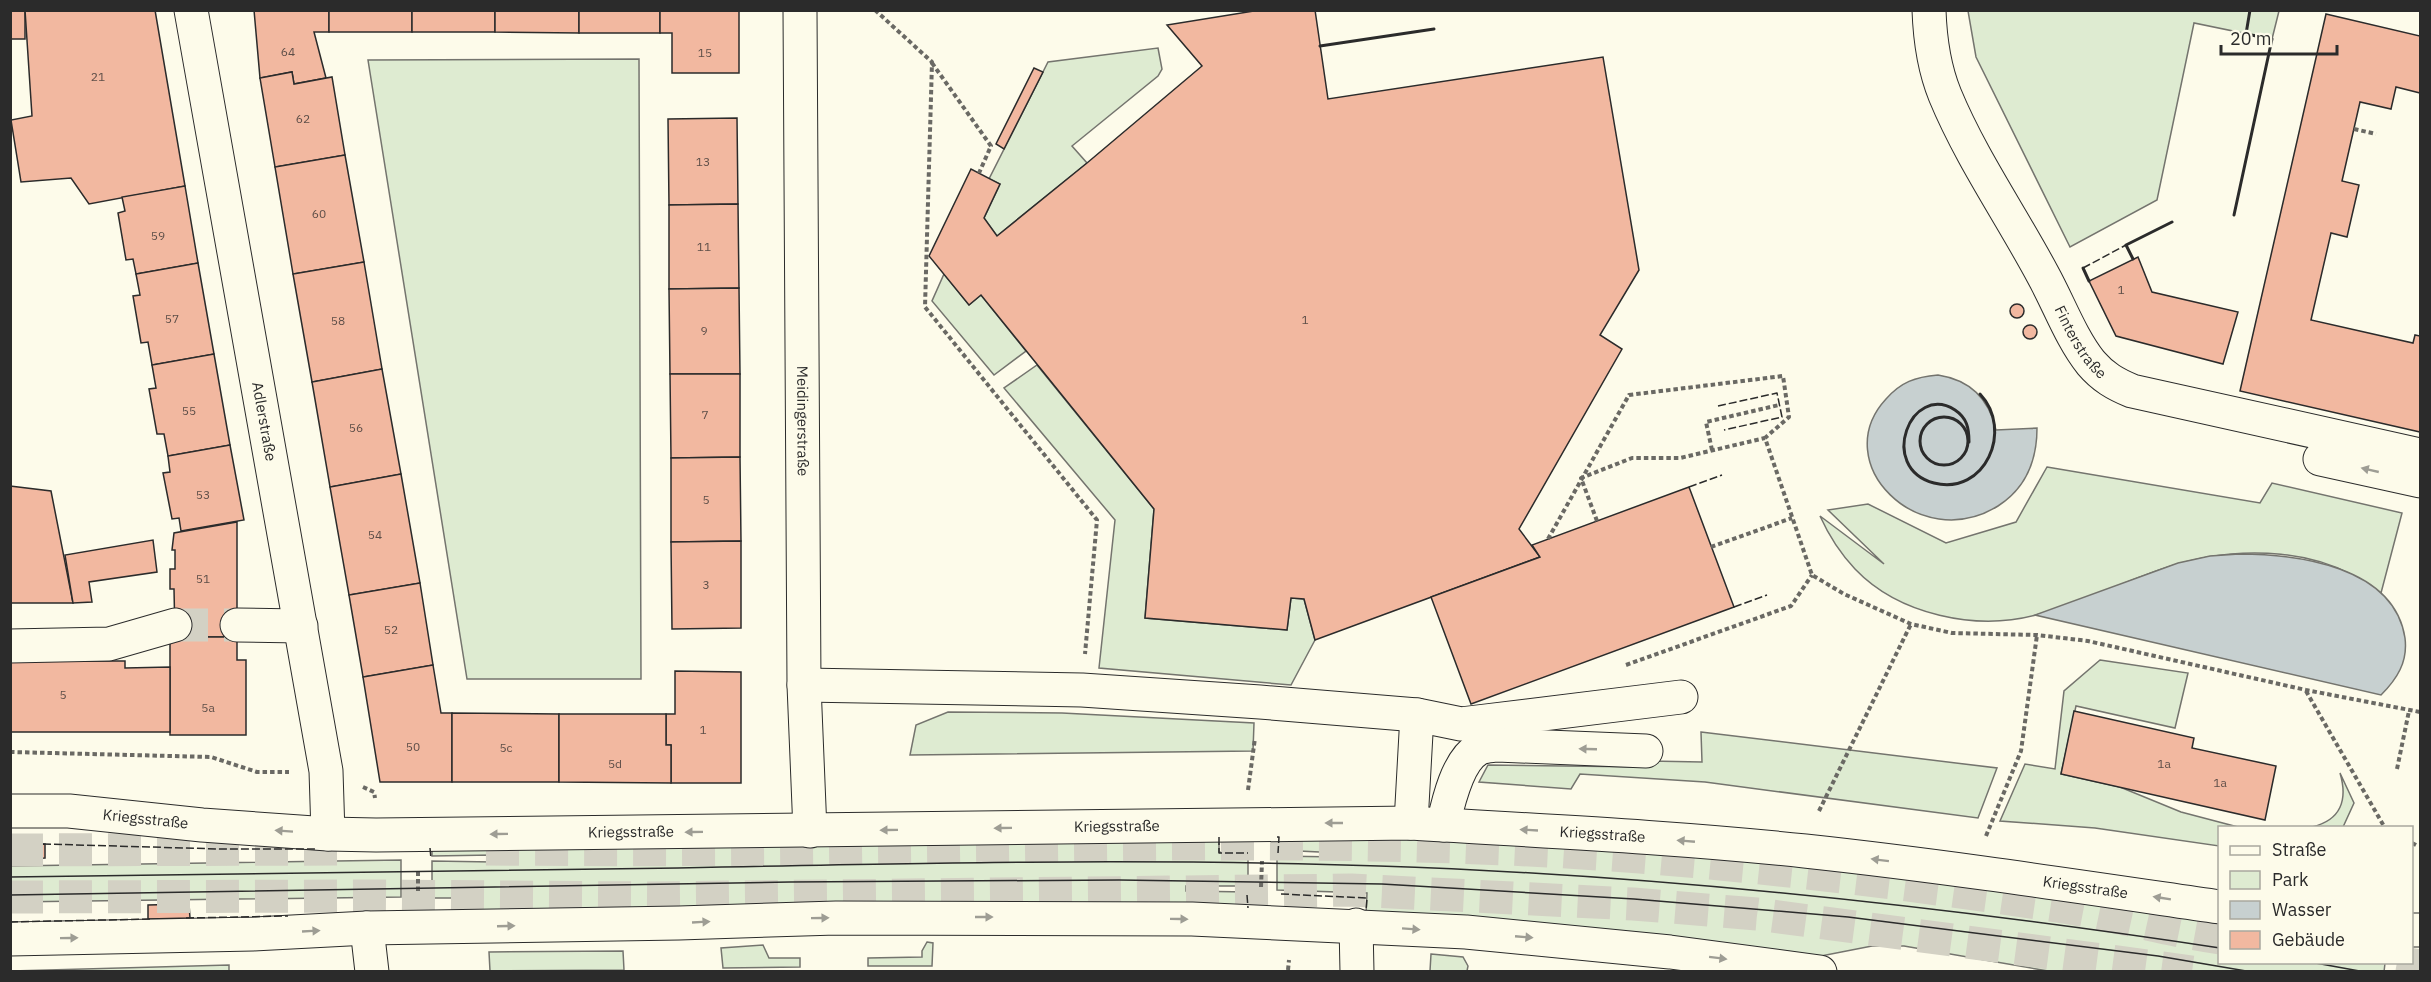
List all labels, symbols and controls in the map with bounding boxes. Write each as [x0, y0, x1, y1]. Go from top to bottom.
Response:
scale bar [2221, 18, 2336, 56]
text: 20 m [2230, 27, 2272, 50]
house number: 64 [281, 44, 295, 59]
house number: 15 [698, 45, 712, 60]
house number: 21 [91, 69, 105, 84]
house number: 62 [296, 111, 310, 126]
house number: 13 [696, 154, 710, 169]
house number: 60 [312, 206, 326, 221]
house number: 59 [151, 228, 165, 243]
house number: 11 [697, 239, 711, 254]
house number: 1 [2117, 282, 2125, 297]
street label: Finterstraße [2051, 302, 2111, 383]
house number: 57 [165, 311, 179, 326]
house number: 1 [1301, 312, 1309, 327]
house number: 58 [331, 313, 345, 328]
house number: 9 [700, 323, 708, 338]
street label: Meidingerstraße [793, 366, 813, 476]
street label: Adlerstraße [248, 380, 281, 463]
house number: 55 [182, 403, 196, 418]
house number: 7 [701, 407, 709, 422]
house number: 56 [349, 420, 363, 435]
one-way arrow [2360, 465, 2379, 474]
house number: 53 [196, 487, 210, 502]
house number: 5 [702, 492, 710, 507]
house number: 54 [368, 527, 382, 542]
house number: 51 [196, 571, 210, 586]
house number: 3 [702, 577, 710, 592]
house number: 52 [384, 622, 398, 637]
house number: 5 [59, 687, 67, 702]
house number: 5a [201, 700, 215, 715]
house number: 1 [699, 722, 707, 737]
house number: 50 [406, 739, 420, 754]
house number: 5c [499, 740, 513, 755]
one-way arrow [1578, 744, 1597, 753]
house number: 5d [608, 756, 622, 771]
house number: 1a [2157, 756, 2171, 771]
house number: 1a [2213, 775, 2227, 790]
street label: Kriegsstraße [102, 805, 189, 833]
street label: Kriegsstraße [1074, 816, 1160, 836]
one-way arrow [1324, 818, 1343, 828]
street label: Kriegsstraße [588, 822, 674, 842]
street label: Kriegsstraße [1559, 822, 1646, 846]
one-way arrow [994, 823, 1013, 833]
one-way arrow [880, 825, 899, 835]
one-way arrow [1519, 825, 1538, 834]
one-way arrow [274, 826, 293, 835]
legend [2218, 826, 2413, 964]
one-way arrow [685, 827, 704, 836]
one-way arrow [490, 829, 509, 838]
one-way arrow [1677, 836, 1696, 846]
text: Straße [2272, 838, 2326, 861]
one-way arrow [1871, 855, 1890, 864]
text: Park [2272, 868, 2309, 891]
street label: Kriegsstraße [2042, 871, 2129, 902]
one-way arrow [2152, 894, 2171, 903]
text: Wasser [2272, 898, 2332, 921]
one-way arrow [975, 912, 994, 922]
one-way arrow [810, 913, 829, 923]
one-way arrow [1170, 914, 1189, 923]
one-way arrow [692, 918, 711, 927]
one-way arrow [497, 921, 516, 930]
one-way arrow [1401, 924, 1420, 933]
one-way arrow [302, 927, 321, 936]
text: Gebäude [2272, 928, 2345, 951]
one-way arrow [1514, 932, 1533, 942]
one-way arrow [59, 933, 78, 943]
one-way arrow [1708, 954, 1727, 963]

